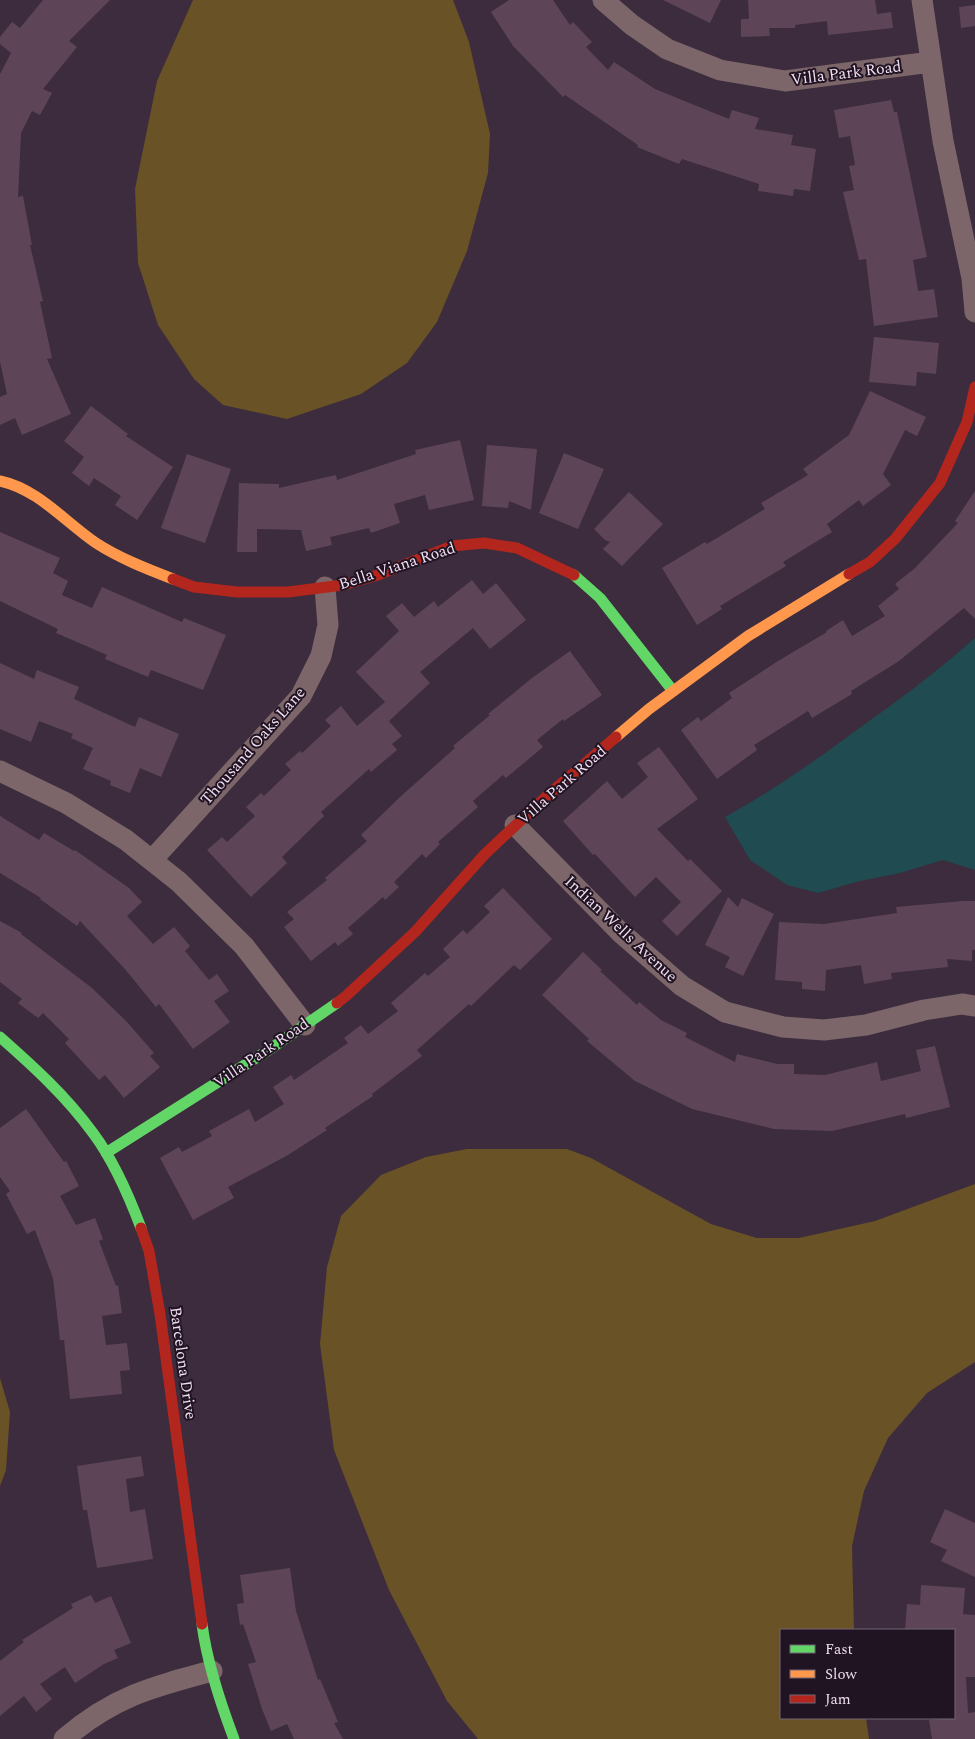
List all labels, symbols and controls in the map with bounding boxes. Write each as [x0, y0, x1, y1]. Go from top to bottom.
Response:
street label: Villa Park Road [789, 54, 903, 92]
street label: Bella Viana Road [336, 536, 459, 596]
street label: Thousand Oaks Lane [195, 682, 311, 810]
street label: Villa Park Road [512, 739, 612, 831]
street label: Indian Wells Avenue [559, 870, 683, 988]
street label: Villa Park Road [208, 1012, 314, 1094]
street label: Barcelona Drive [163, 1305, 203, 1421]
legend [780, 1629, 955, 1719]
text: Fast [825, 1638, 853, 1661]
text: Slow [825, 1663, 857, 1686]
text: Jam [825, 1688, 851, 1711]

